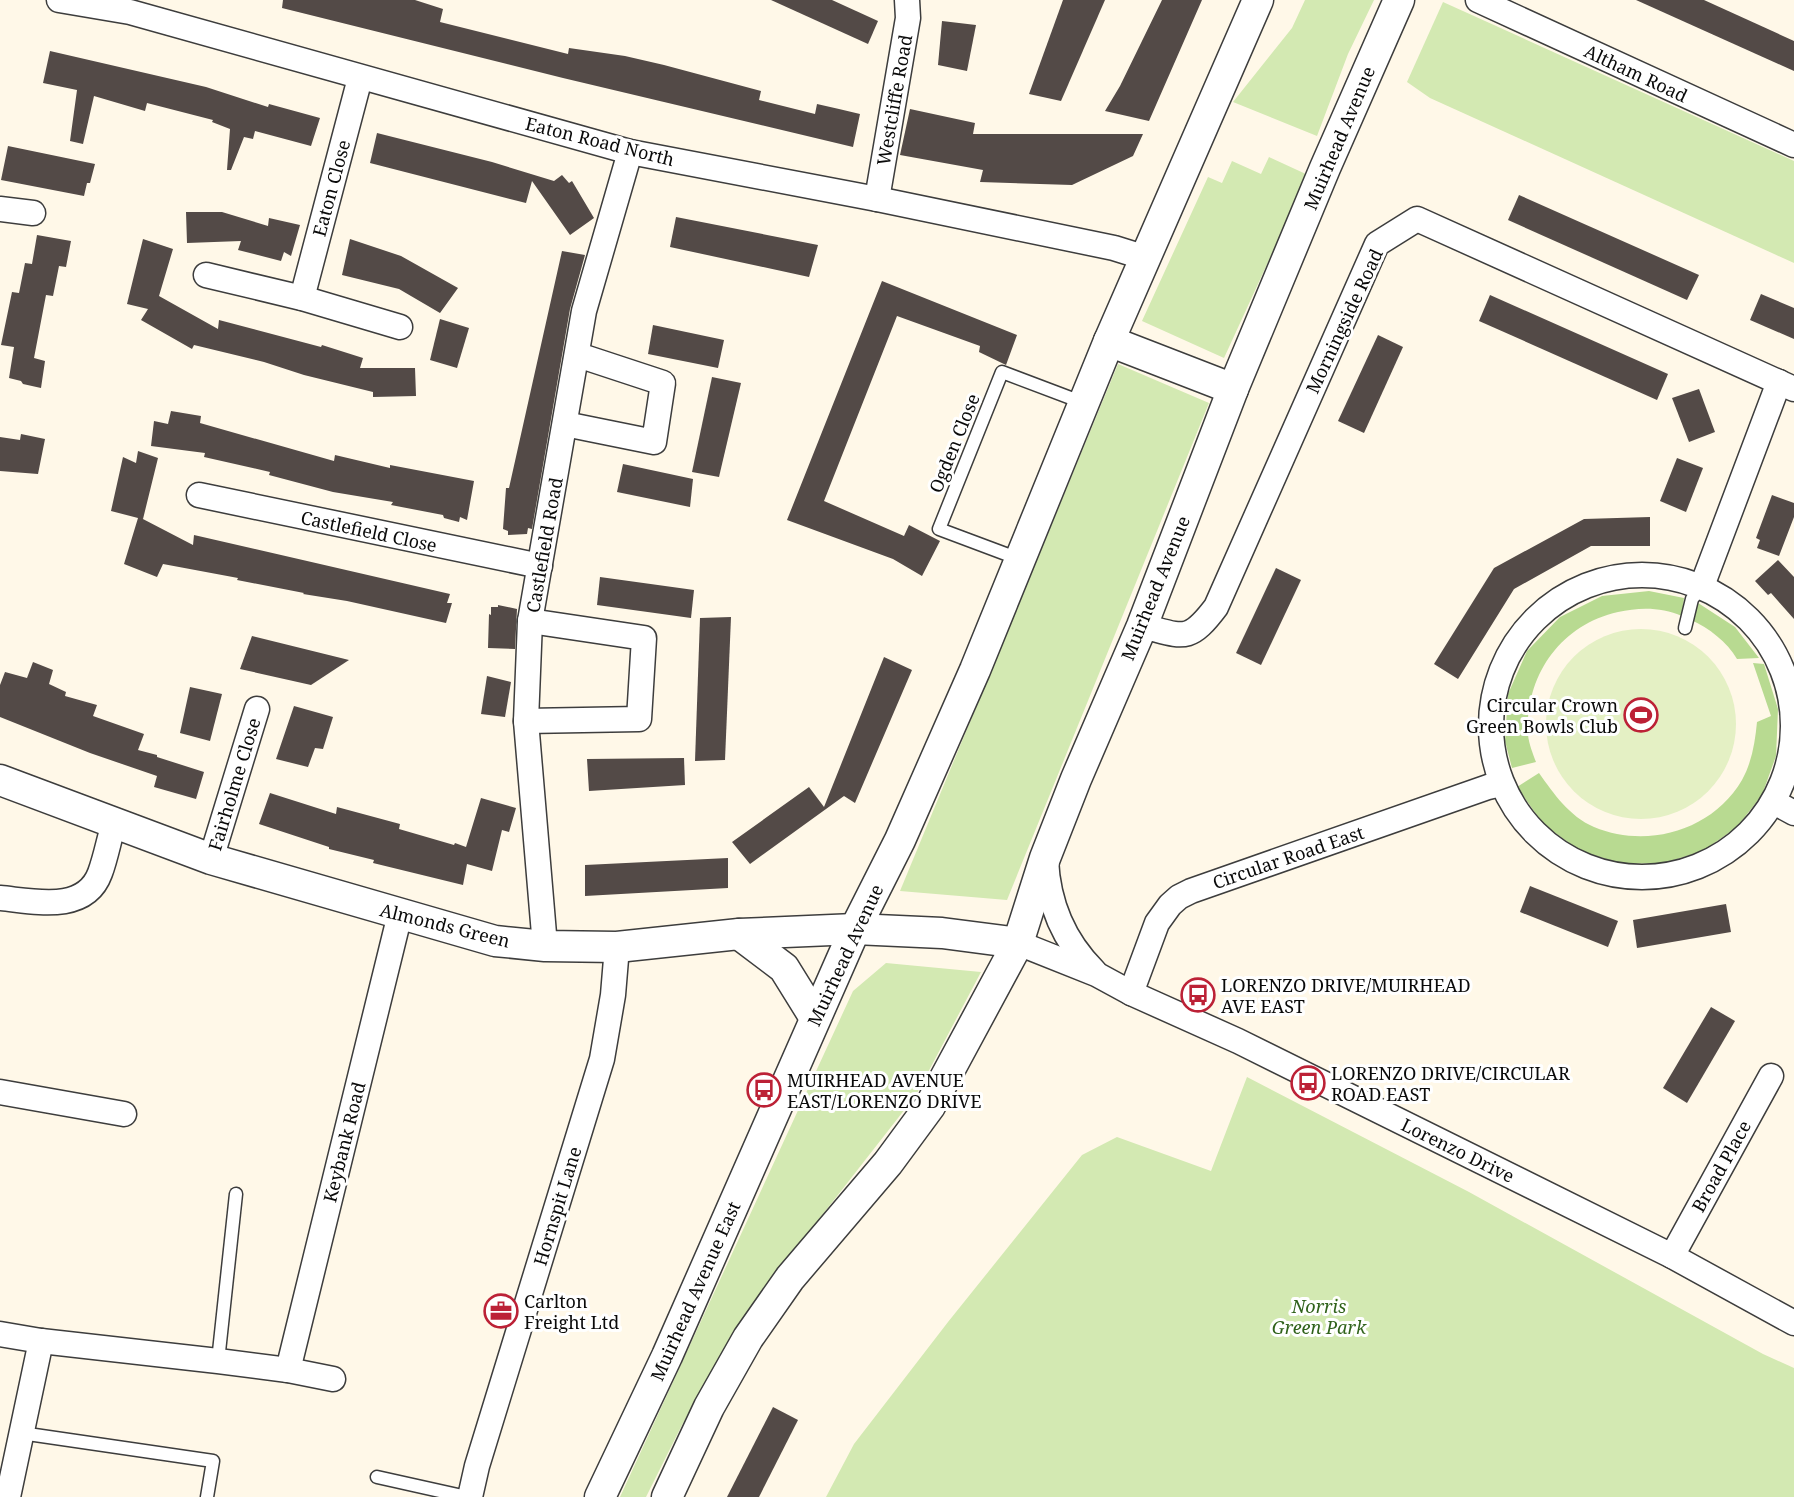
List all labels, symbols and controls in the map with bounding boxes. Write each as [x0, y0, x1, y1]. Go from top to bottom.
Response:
street label: Westcliffe Road [871, 33, 917, 167]
street label: Altham Road [1581, 39, 1691, 107]
street label: Muirhead Avenue [1298, 63, 1380, 213]
street label: Eaton Road North [523, 111, 677, 171]
street label: Eaton Close [307, 137, 355, 239]
street label: Morningside Road [1300, 245, 1388, 397]
street label: Ogden Close [923, 390, 985, 496]
street label: Castlefield Road [520, 475, 568, 615]
street label: Castlefield Close [299, 505, 439, 557]
street label: Muirhead Avenue [1115, 512, 1195, 664]
place label: Circular Crown Green Bowls Club [1466, 693, 1618, 738]
sports icon: Circular Crown Green Bowls Club [1623, 697, 1659, 733]
street label: Fairholme Close [202, 715, 266, 853]
street label: Circular Road East [1209, 820, 1367, 894]
street label: Muirhead Avenue [802, 880, 888, 1030]
street label: Almonds Green [377, 897, 513, 953]
place label: LORENZO DRIVE/MUIRHEAD AVE EAST [1221, 973, 1471, 1018]
bus stop icon: LORENZO DRIVE/MUIRHEAD AVE EAST [1180, 977, 1216, 1013]
place label: LORENZO DRIVE/CIRCULAR ROAD EAST [1331, 1061, 1570, 1106]
bus stop icon: LORENZO DRIVE/CIRCULAR ROAD EAST [1290, 1065, 1326, 1101]
place label: MUIRHEAD AVENUE EAST/LORENZO DRIVE [787, 1068, 981, 1113]
bus stop icon: MUIRHEAD AVENUE EAST/LORENZO DRIVE [746, 1072, 782, 1108]
street label: Keybank Road [317, 1079, 371, 1205]
street label: Lorenzo Drive [1397, 1112, 1519, 1188]
street label: Broad Place [1686, 1116, 1756, 1216]
street label: Hornspit Lane [528, 1144, 586, 1268]
street label: Muirhead Avenue East [645, 1197, 745, 1385]
place label: Carlton Freight Ltd [524, 1289, 619, 1334]
office icon: Carlton Freight Ltd [483, 1293, 519, 1329]
park label: Norris Green Park [1272, 1294, 1367, 1339]

